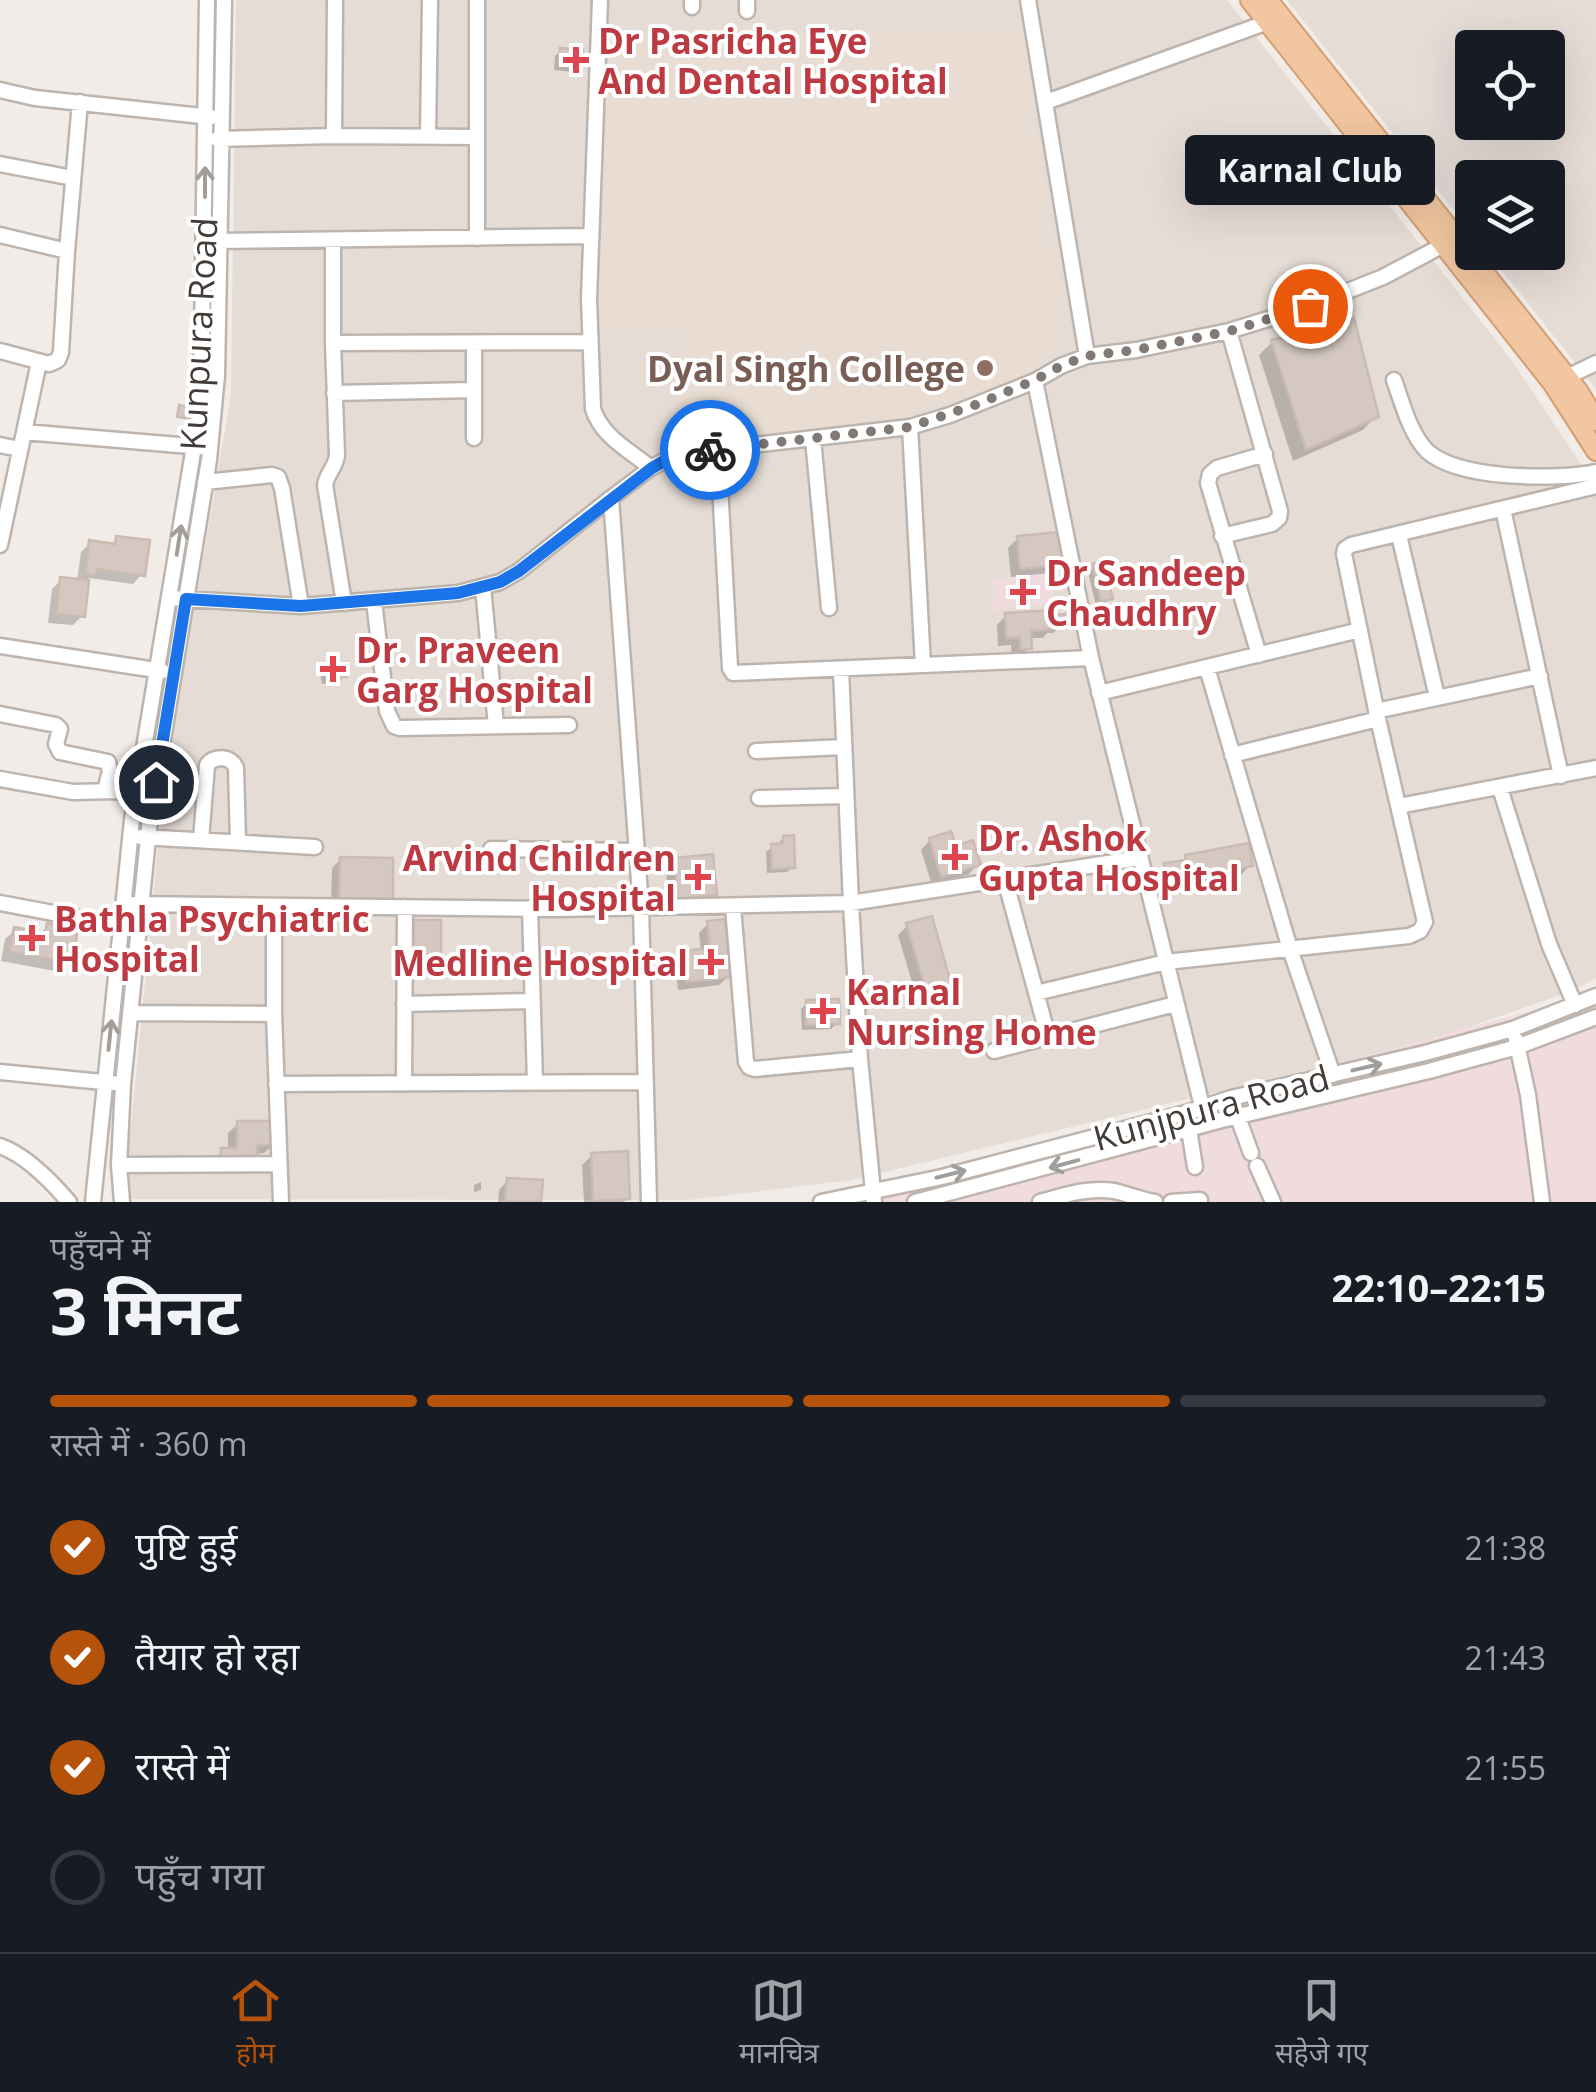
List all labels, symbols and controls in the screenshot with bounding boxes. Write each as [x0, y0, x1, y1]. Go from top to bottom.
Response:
place label: Dr Pasricha Eye And Dental Hospital [598, 17, 948, 104]
map controls [1455, 30, 1565, 270]
button: locate [1455, 30, 1565, 140]
marker: Dr Pasricha Eye And Dental Hospital [563, 47, 589, 73]
callout: Karnal Club [1185, 136, 1435, 206]
text: Karnal Club [1218, 148, 1402, 191]
button: layers [1455, 160, 1565, 270]
one-way arrow [196, 167, 214, 200]
street label: Kunpura Road [168, 216, 228, 452]
pin [1268, 264, 1353, 349]
icon: bag [1283, 279, 1338, 334]
place label: Dyal Singh College [647, 345, 965, 392]
marker: Dyal Singh College [974, 357, 996, 379]
courier [660, 400, 760, 500]
icon: bike [683, 423, 738, 478]
one-way arrow [170, 525, 189, 557]
place label: Dr Sandeep Chaudhry [1046, 549, 1246, 636]
marker: Dr Sandeep Chaudhry [1010, 579, 1036, 605]
place label: Dr. Praveen Garg Hospital [356, 626, 593, 713]
marker: Dr. Praveen Garg Hospital [320, 656, 346, 682]
pin [114, 740, 199, 825]
icon: home [129, 755, 184, 810]
place label: Dr. Ashok Gupta Hospital [978, 814, 1240, 901]
place label: Arvind Children Hospital [403, 834, 676, 921]
marker: Dr. Ashok Gupta Hospital [942, 844, 968, 870]
marker: Arvind Children Hospital [685, 864, 711, 890]
place label: Bathla Psychiatric Hospital [54, 895, 370, 982]
marker: Bathla Psychiatric Hospital [19, 925, 45, 951]
place label: Medline Hospital [392, 939, 688, 986]
marker: Medline Hospital [698, 949, 724, 975]
place label: Karnal Nursing Home [846, 968, 1097, 1055]
marker: Karnal Nursing Home [810, 998, 836, 1024]
one-way arrow [101, 1020, 120, 1052]
street label: Kunjpura Road [1088, 1053, 1334, 1161]
one-way arrow [1350, 1057, 1382, 1075]
one-way arrow [1049, 1155, 1080, 1174]
one-way arrow [935, 1164, 966, 1183]
text: पहुँचने में [50, 1226, 151, 1269]
text: 22:10–22:15 [1332, 1261, 1546, 1313]
text: 3 मिनट [50, 1266, 241, 1354]
text: रास्ते में · 360 m [50, 1422, 247, 1465]
text: पुष्टि हुई [135, 1519, 237, 1571]
icon: check [50, 1520, 105, 1575]
text: 21:38 [1464, 1526, 1546, 1569]
text: तैयार हो रहा [135, 1629, 299, 1681]
icon: check [50, 1630, 105, 1685]
text: 21:43 [1464, 1636, 1546, 1679]
text: रास्ते में [135, 1739, 229, 1791]
icon: check [50, 1740, 105, 1795]
text: 21:55 [1464, 1746, 1546, 1789]
text: पहुँच गया [135, 1849, 264, 1901]
tab: होम [228, 1973, 283, 2074]
tab: मानचित्र [739, 1973, 819, 2074]
tab: सहेजे गए [1275, 1973, 1368, 2074]

